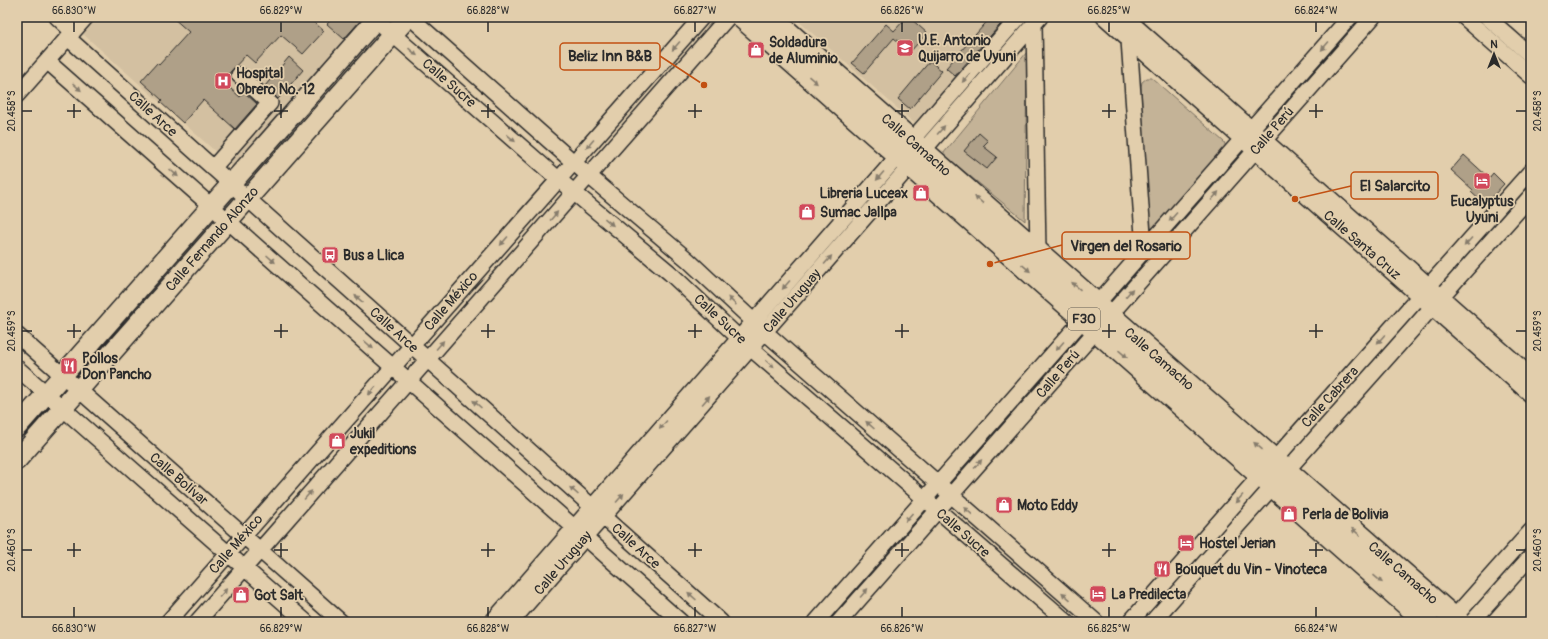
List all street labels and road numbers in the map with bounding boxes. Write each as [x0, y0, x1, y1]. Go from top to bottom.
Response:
street label: Calle Sucre [419, 55, 479, 111]
street label: Calle Arce [125, 88, 181, 140]
street label: Calle Perú [1246, 103, 1298, 159]
street label: Calle Camacho [878, 110, 955, 180]
street label: Calle Fernando Alonzo [162, 183, 262, 295]
street label: Calle Santa Cruz [1320, 207, 1404, 283]
street label: Calle Uruguay [759, 265, 825, 337]
street label: Calle México [421, 267, 482, 334]
street label: Calle Sucre [690, 290, 750, 348]
street label: Calle Arce [366, 304, 422, 356]
road number: F30 [1068, 308, 1100, 330]
street label: Calle Camacho [1121, 324, 1198, 394]
street label: Calle Perú [1032, 346, 1084, 402]
street label: Calle Cabrera [1298, 363, 1362, 431]
street label: Calle Bolívar [146, 449, 212, 509]
street label: Calle Sucre [933, 505, 993, 561]
street label: Calle México [206, 510, 267, 577]
street label: Calle Arce [608, 520, 664, 572]
street label: Calle Uruguay [530, 527, 596, 599]
street label: Calle Camacho [1365, 538, 1442, 608]

